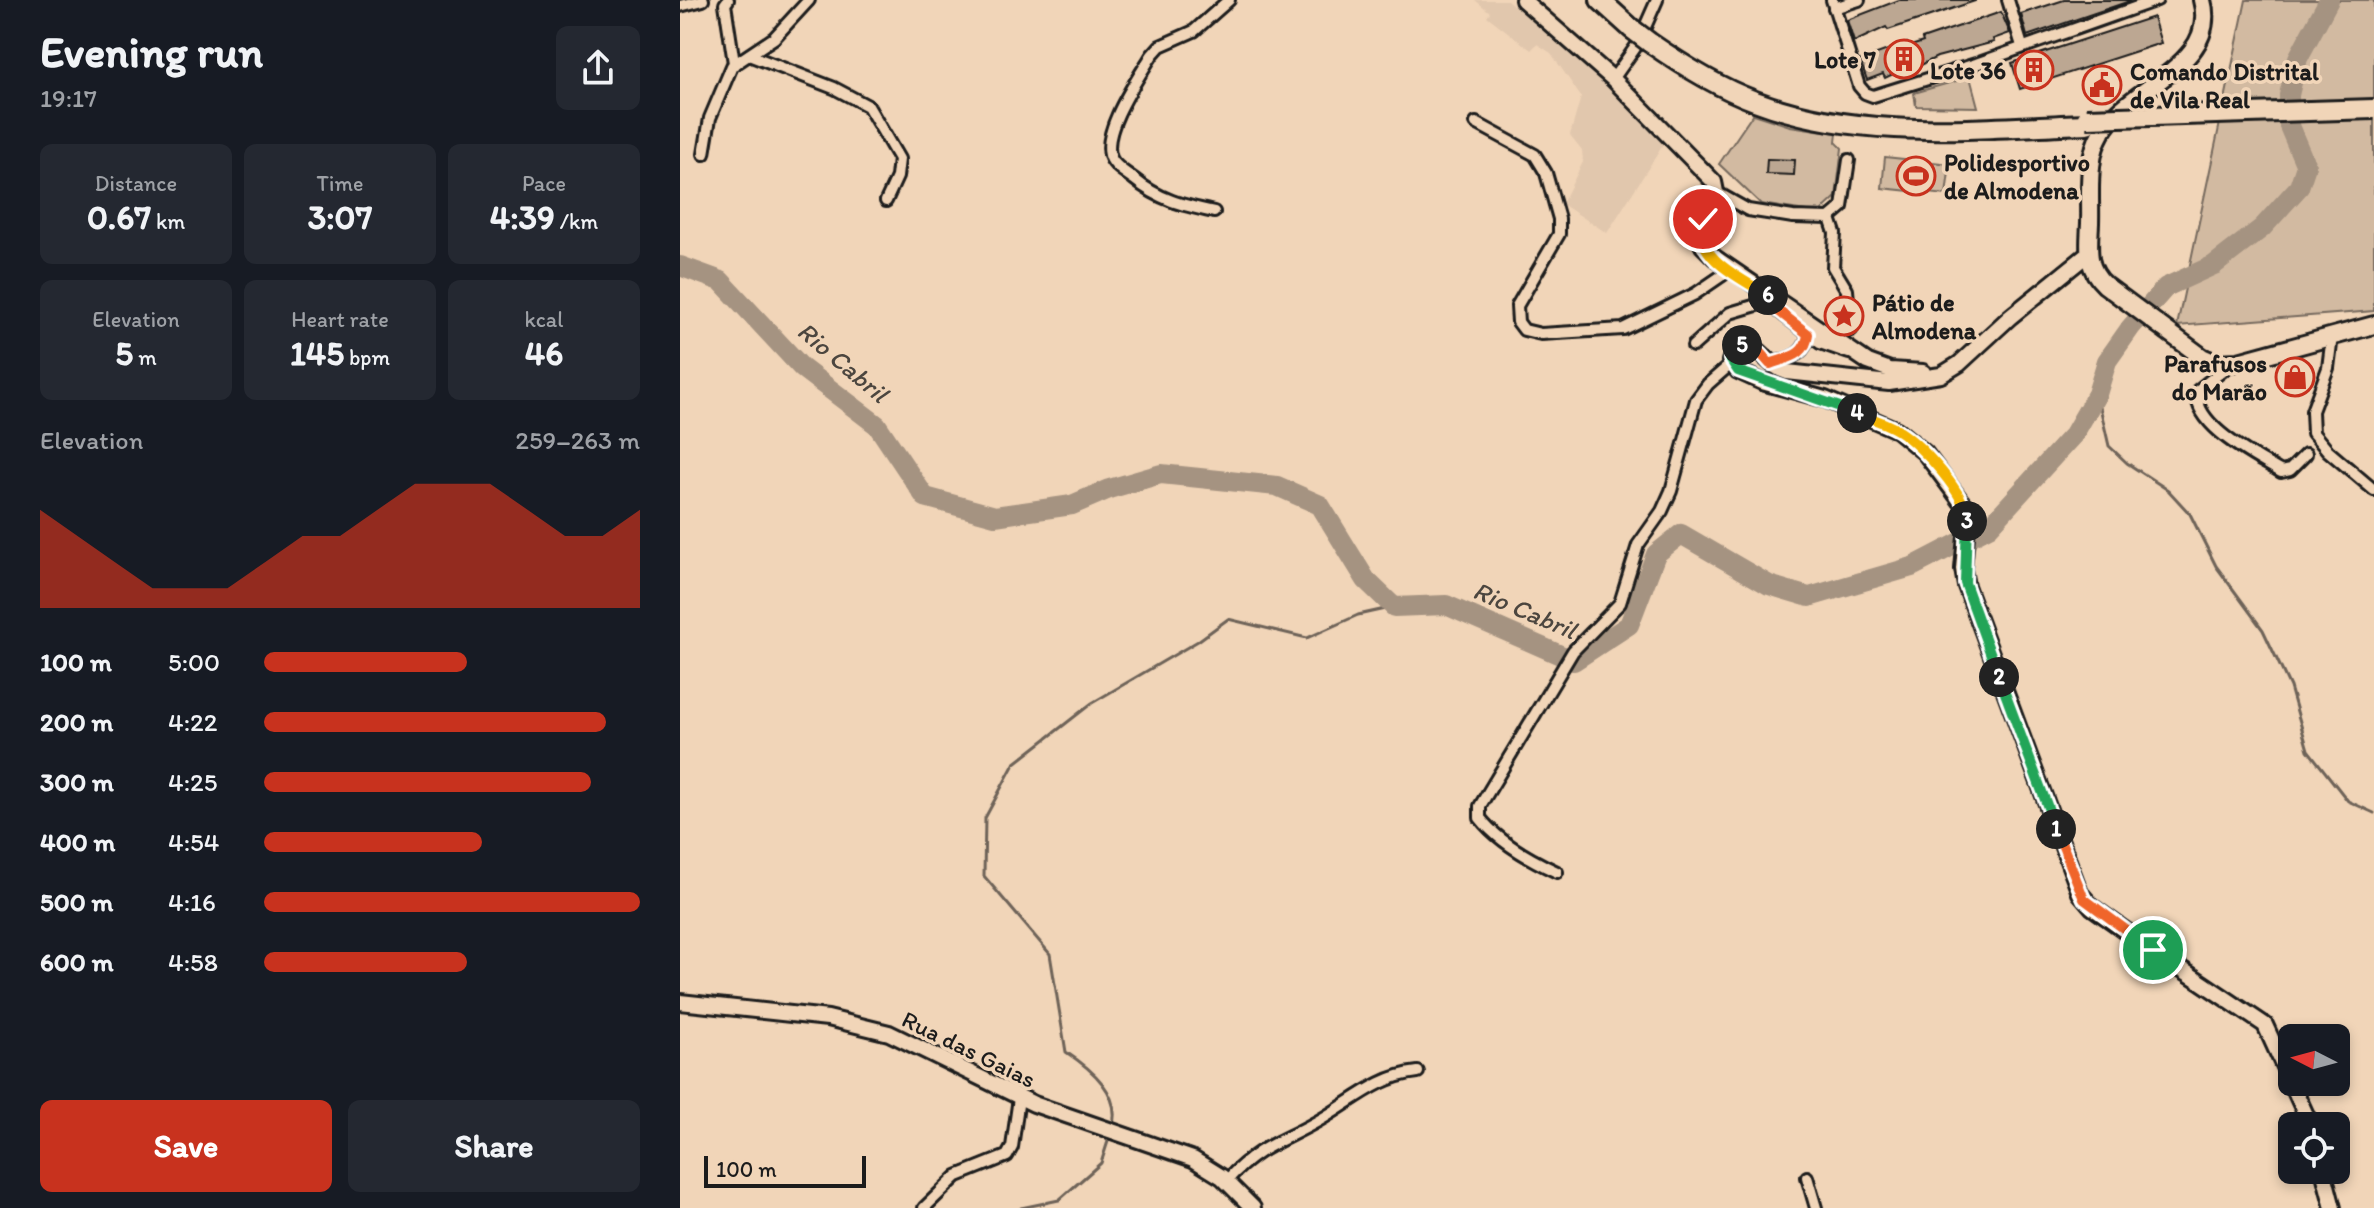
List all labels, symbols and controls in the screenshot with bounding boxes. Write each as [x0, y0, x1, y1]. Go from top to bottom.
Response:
text: Evening run [40, 25, 263, 78]
button: share [556, 26, 640, 110]
building icon: Lote 7 [1883, 38, 1925, 80]
place label: Lote 7 [1814, 45, 1876, 74]
building icon: Lote 36 [2013, 49, 2055, 91]
place label: Lote 36 [1930, 56, 2006, 85]
place label: Comando Distrital de Vila Real [2130, 57, 2319, 114]
public building icon: Comando Distrital de Vila Real [2081, 64, 2123, 106]
text: 19:17 [40, 82, 97, 114]
place label: Polidesportivo de Almodena [1944, 148, 2090, 205]
sports icon: Polidesportivo de Almodena [1895, 155, 1937, 197]
text: Distance [95, 170, 177, 197]
text: Time [317, 170, 363, 197]
text: Pace [522, 170, 566, 197]
pin [1669, 185, 1737, 253]
text: 0.67 [87, 197, 151, 238]
text: 3:07 [308, 197, 372, 238]
text: 4:39 [490, 197, 555, 238]
icon: check [1681, 197, 1725, 241]
text: km [151, 208, 185, 235]
text: /km [555, 208, 598, 235]
pin: 6 [1748, 275, 1788, 315]
text: 6 [1762, 281, 1774, 308]
place label: Pátio de Almodena [1871, 288, 1977, 345]
place icon: Pátio de Almodena [1823, 295, 1865, 337]
text: Elevation [92, 306, 180, 333]
text: Heart rate [291, 306, 389, 333]
text: kcal [524, 306, 564, 333]
water label: Rio Cabril [791, 315, 896, 410]
pin: 5 [1722, 325, 1762, 365]
text: 5 [1736, 331, 1748, 358]
text: 5 [115, 333, 133, 374]
text: 145 [290, 333, 344, 374]
text: 46 [525, 333, 563, 374]
text: m [133, 344, 157, 371]
text: bpm [344, 344, 390, 371]
place label: Parafusos do Marão [2164, 349, 2267, 406]
shop icon: Parafusos do Marão [2274, 356, 2316, 398]
pin: 4 [1837, 393, 1877, 433]
text: 4 [1850, 399, 1864, 426]
text: Elevation [40, 424, 143, 456]
text: 259–263 m [515, 424, 640, 456]
pin: 3 [1947, 501, 1987, 541]
text: 3 [1961, 507, 1973, 534]
water label: Rio Cabril [1469, 574, 1583, 647]
text: 100 m [40, 646, 112, 678]
text: 5:00 [168, 646, 220, 678]
pin: 2 [1979, 657, 2019, 697]
text: 2 [1993, 663, 2005, 690]
text: 200 m [40, 706, 113, 738]
text: 4:22 [168, 706, 217, 738]
text: 300 m [40, 766, 114, 798]
text: 4:25 [168, 766, 217, 798]
pin: 1 [2036, 809, 2076, 849]
text: 1 [2051, 815, 2061, 842]
text: 400 m [40, 826, 115, 858]
text: 4:54 [168, 826, 219, 858]
text: 500 m [40, 886, 113, 918]
text: 4:16 [168, 886, 216, 918]
pin [2119, 916, 2187, 984]
icon: arrive [2131, 928, 2175, 972]
text: 600 m [40, 946, 114, 978]
text: 4:58 [168, 946, 218, 978]
street label: Rua das Gaias [897, 1004, 1041, 1094]
north arrow [2278, 1024, 2350, 1096]
map controls [2278, 1024, 2350, 1184]
button: Save [40, 1100, 332, 1192]
button: Share [348, 1100, 640, 1192]
button: locate [2278, 1112, 2350, 1184]
scale bar [704, 1152, 866, 1188]
text: 100 m [716, 1156, 777, 1183]

